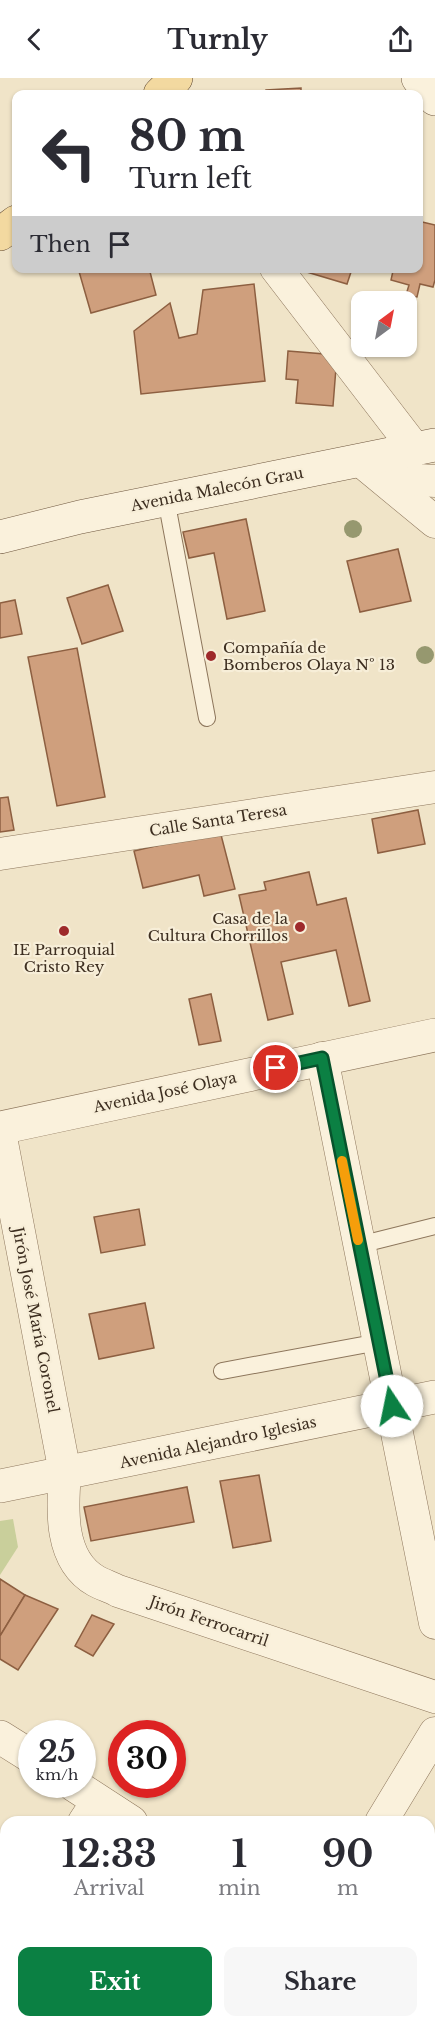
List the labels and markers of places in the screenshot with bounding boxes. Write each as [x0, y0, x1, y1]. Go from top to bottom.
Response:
place label: Compañía de Bomberos Olaya Nº 13 [223, 638, 395, 674]
marker: Compañía de Bomberos Olaya Nº 13 [204, 649, 218, 663]
place label: Casa de la Cultura Chorrillos [148, 909, 289, 945]
marker: Casa de la Cultura Chorrillos [293, 920, 307, 934]
marker: IE Parroquial Cristo Rey [57, 924, 71, 938]
place label: IE Parroquial Cristo Rey [13, 940, 115, 976]
pin [250, 1042, 301, 1093]

